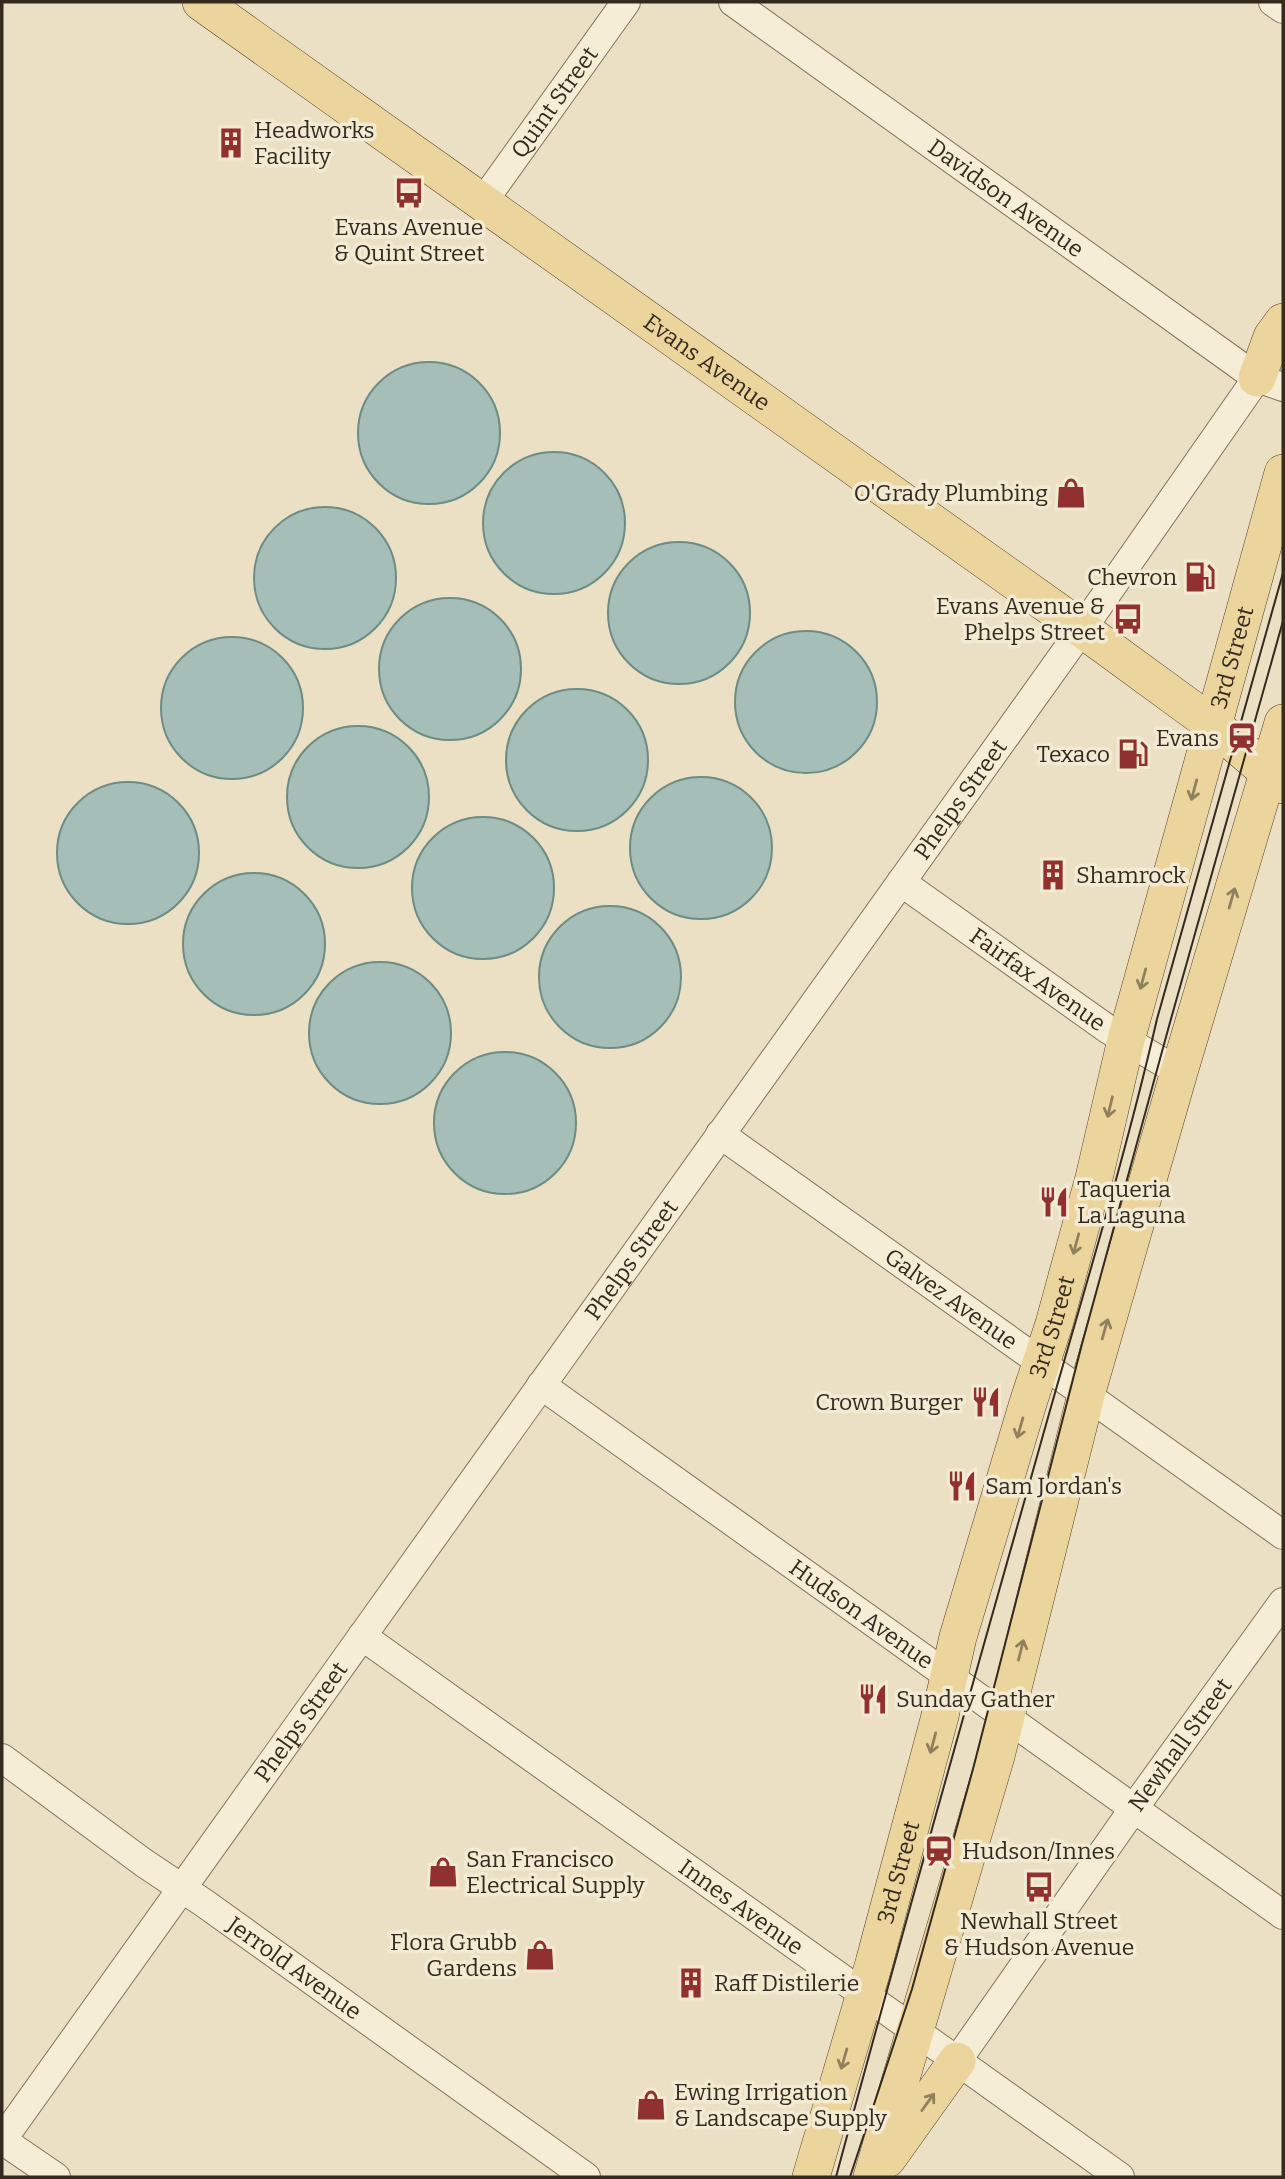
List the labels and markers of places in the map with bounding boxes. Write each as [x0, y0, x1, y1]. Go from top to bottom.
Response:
place label: Headworks Facility [254, 116, 375, 170]
building icon: Headworks Facility [214, 126, 248, 160]
bus stop icon: Evans Avenue & Quint Street [392, 176, 426, 210]
place label: Evans Avenue & Quint Street [333, 213, 485, 267]
shop icon: O'Grady Plumbing [1054, 476, 1088, 510]
place label: O'Grady Plumbing [854, 479, 1048, 507]
fuel station icon: Chevron [1183, 560, 1217, 594]
place label: Chevron [1087, 563, 1177, 591]
place label: Evans Avenue & Phelps Street [936, 592, 1105, 646]
bus stop icon: Evans Avenue & Phelps Street [1111, 602, 1145, 636]
station icon: Evans [1225, 721, 1259, 755]
place label: Evans [1156, 724, 1219, 752]
fuel station icon: Texaco [1116, 737, 1150, 771]
place label: Texaco [1037, 740, 1110, 768]
building icon: Shamrock [1036, 858, 1070, 892]
place label: Shamrock [1076, 861, 1186, 889]
place label: Taqueria La Laguna [1077, 1175, 1186, 1229]
restaurant icon: Taqueria La Laguna [1037, 1185, 1071, 1219]
restaurant icon: Crown Burger [969, 1385, 1003, 1419]
place label: Crown Burger [815, 1388, 963, 1416]
restaurant icon: Sam Jordan's [945, 1469, 979, 1503]
place label: Sam Jordan's [985, 1472, 1122, 1500]
restaurant icon: Sunday Gather [856, 1682, 890, 1716]
place label: Sunday Gather [896, 1685, 1055, 1713]
station icon: Hudson/Innes [922, 1834, 956, 1868]
place label: Hudson/Innes [962, 1837, 1115, 1865]
place label: San Francisco Electrical Supply [466, 1845, 646, 1899]
shop icon: San Francisco Electrical Supply [426, 1855, 460, 1889]
bus stop icon: Newhall Street & Hudson Avenue [1022, 1870, 1056, 1904]
place label: Newhall Street & Hudson Avenue [944, 1907, 1134, 1961]
place label: Flora Grubb Gardens [390, 1928, 517, 1982]
shop icon: Flora Grubb Gardens [523, 1938, 557, 1972]
building icon: Raff Distilerie [674, 1966, 708, 2000]
place label: Raff Distilerie [714, 1969, 859, 1997]
place label: Ewing Irrigation & Landscape Supply [674, 2078, 888, 2132]
shop icon: Ewing Irrigation & Landscape Supply [634, 2088, 668, 2122]

